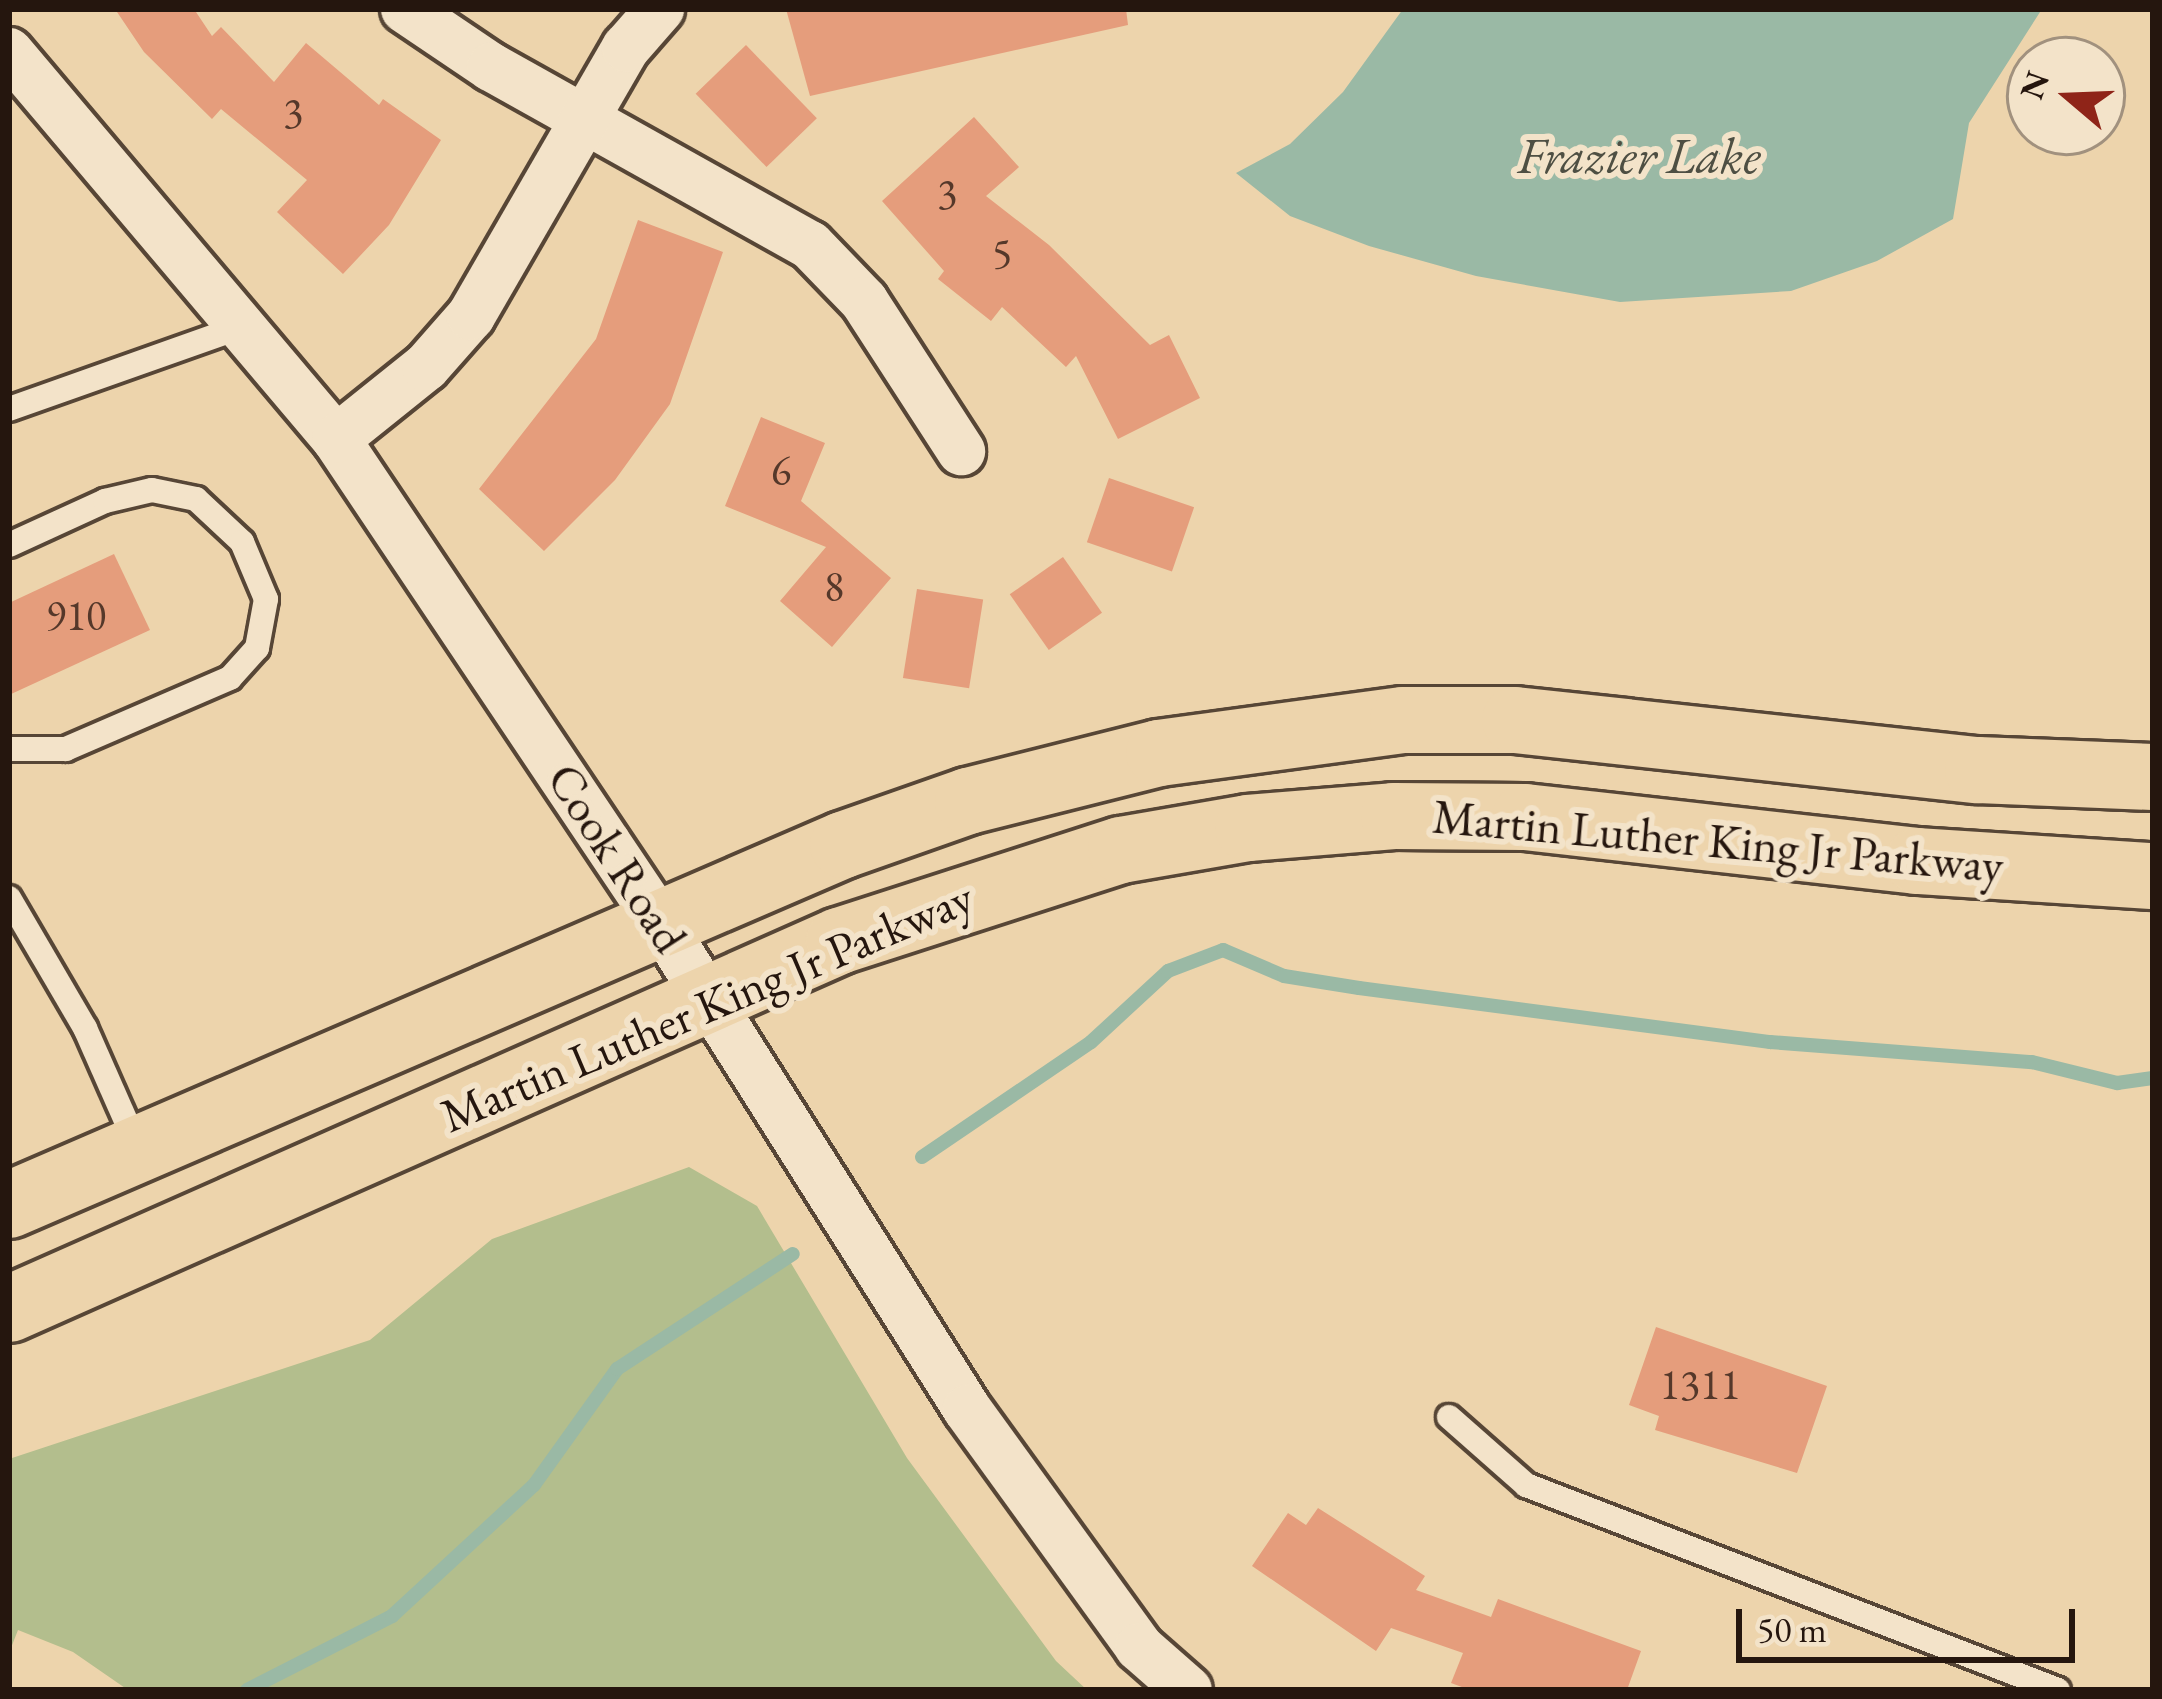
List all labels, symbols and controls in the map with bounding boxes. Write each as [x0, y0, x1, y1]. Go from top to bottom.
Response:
north arrow [2006, 36, 2126, 156]
text: N [2010, 65, 2059, 105]
house number: 3 [283, 88, 303, 138]
water label: Frazier Lake [1517, 124, 1761, 186]
house number: 3 [937, 169, 957, 219]
house number: 5 [992, 229, 1012, 279]
house number: 6 [771, 446, 791, 496]
house number: 8 [824, 562, 844, 612]
house number: 910 [46, 591, 106, 641]
street label: Cook Road [535, 753, 699, 963]
street label: Martin Luther King Jr Parkway [1430, 787, 2006, 895]
street label: Martin Luther King Jr Parkway [432, 868, 982, 1144]
house number: 1311 [1660, 1360, 1740, 1410]
scale bar [1742, 1585, 2081, 1659]
text: 50 m [1757, 1606, 1827, 1653]

